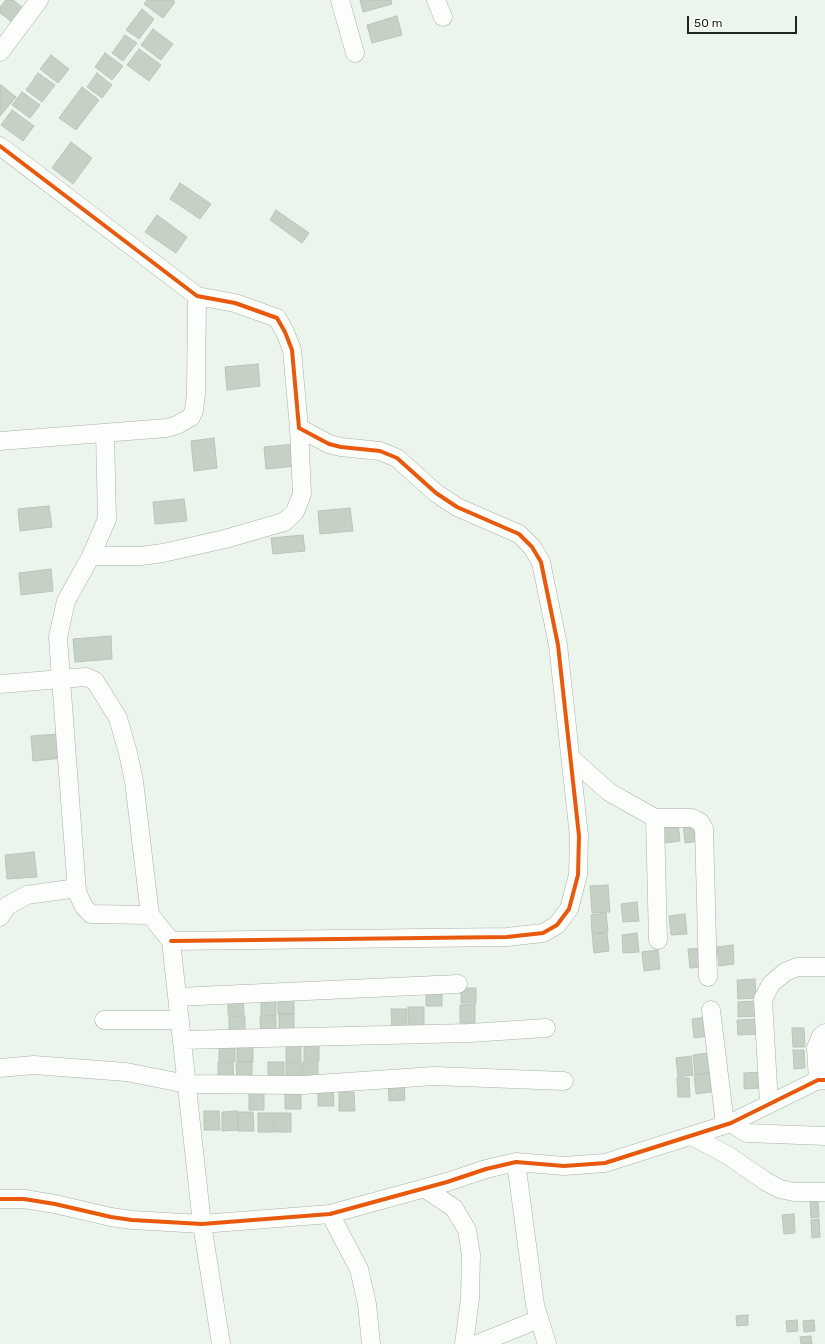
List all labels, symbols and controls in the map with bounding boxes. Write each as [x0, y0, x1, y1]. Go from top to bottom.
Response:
scale bar [689, 8, 799, 34]
text: 50 m [694, 16, 722, 30]

